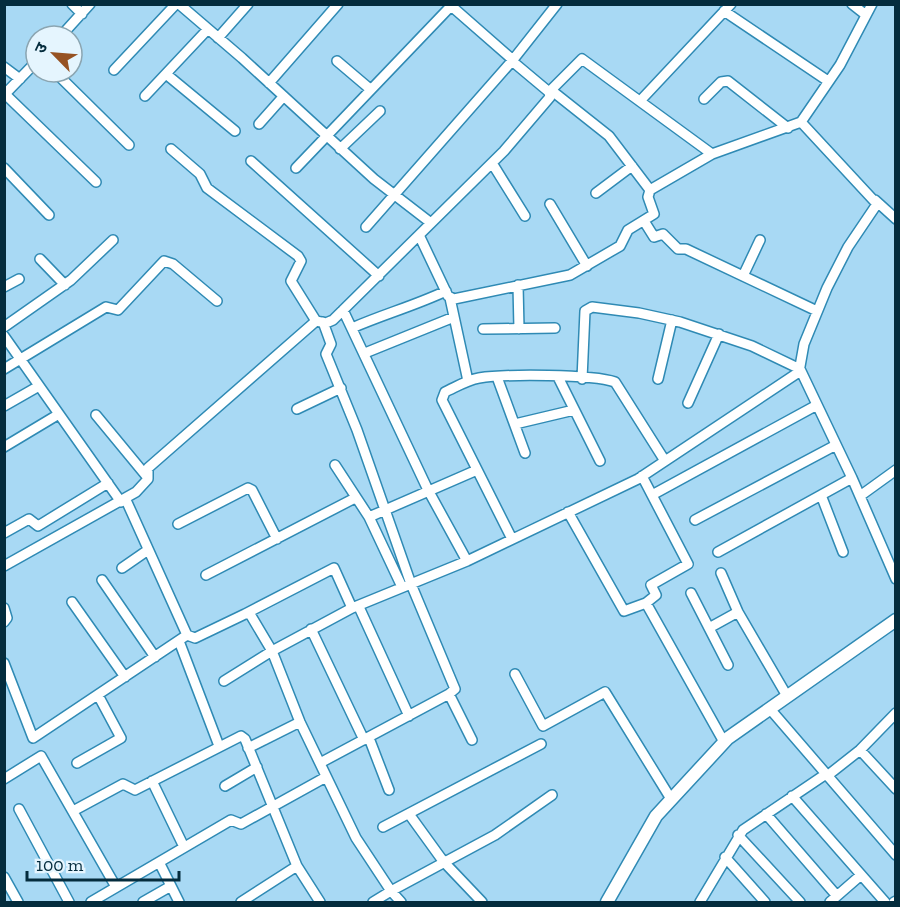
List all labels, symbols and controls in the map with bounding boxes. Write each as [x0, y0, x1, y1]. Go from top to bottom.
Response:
north arrow [24, 24, 84, 84]
text: उ [30, 39, 52, 56]
scale bar [27, 844, 178, 882]
text: 100 m [36, 854, 84, 876]

